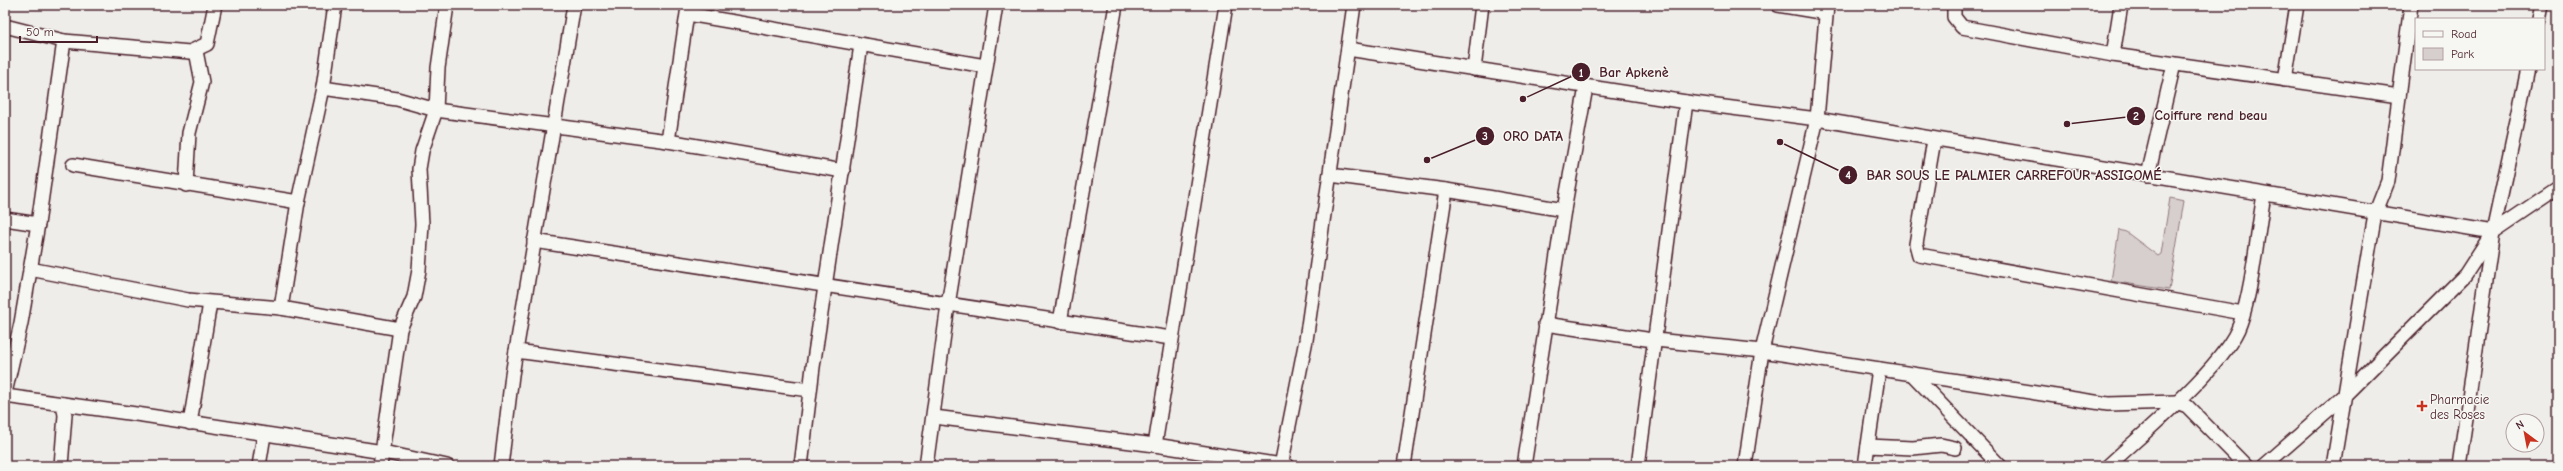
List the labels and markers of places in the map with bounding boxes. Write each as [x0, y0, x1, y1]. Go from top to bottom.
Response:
callout: Bar Apkenè [1571, 59, 1676, 85]
callout: Coiffure rend beau [2126, 103, 2275, 129]
callout: ORO DATA [1475, 123, 1571, 149]
callout: BAR SOUS LE PALMIER CARREFOUR ASSIGOMÉ [1838, 162, 2169, 188]
place label: Pharmacie des Roses [2430, 392, 2490, 422]
marker: Pharmacie des Roses [2417, 401, 2427, 411]

